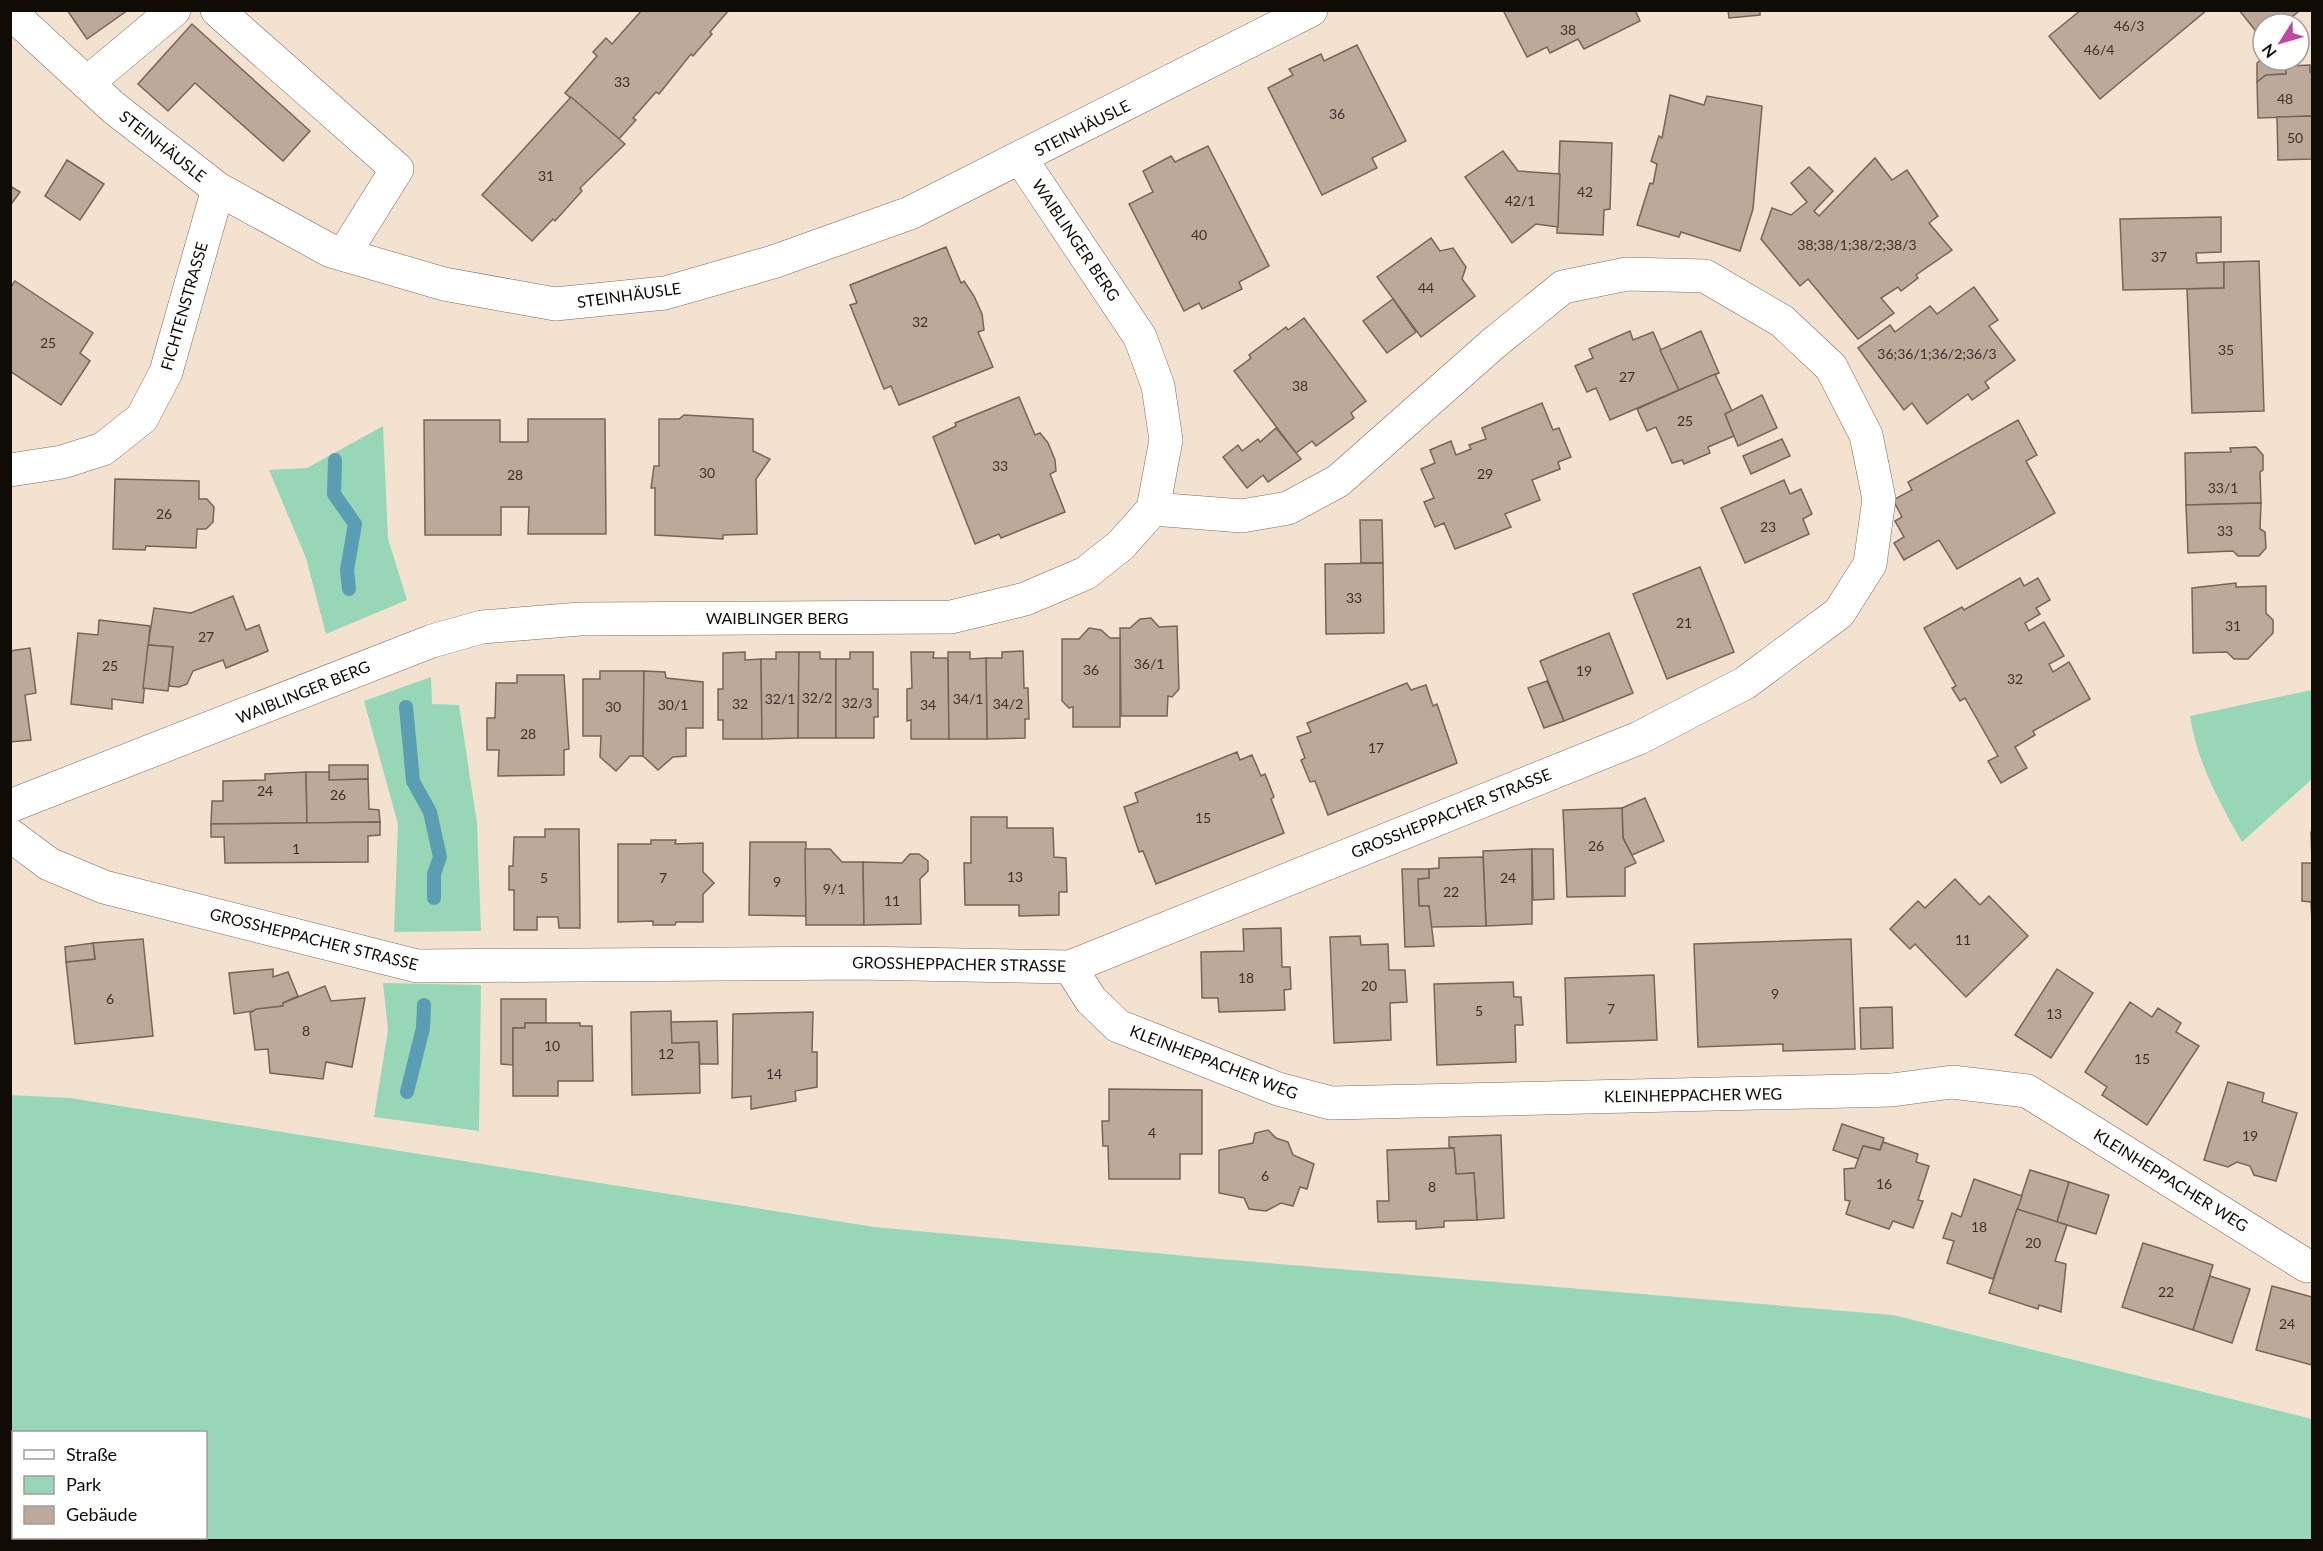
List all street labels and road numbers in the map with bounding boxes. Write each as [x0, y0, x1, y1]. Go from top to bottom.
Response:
street label: STEINHÄUSLE [1031, 95, 1133, 160]
street label: STEINHÄUSLE [116, 106, 210, 185]
street label: WAIBLINGER BERG [1029, 175, 1124, 304]
street label: FICHTENSTRASSE [156, 239, 211, 372]
street label: STEINHÄUSLE [576, 278, 682, 311]
street label: WAIBLINGER BERG [706, 608, 848, 627]
street label: WAIBLINGER BERG [233, 656, 373, 727]
street label: GROSSHEPPACHER STRASSE [1348, 764, 1554, 861]
street label: GROSSHEPPACHER STRASSE [208, 903, 420, 974]
street label: GROSSHEPPACHER STRASSE [852, 952, 1066, 975]
street label: KLEINHEPPACHER WEG [1127, 1021, 1301, 1102]
street label: KLEINHEPPACHER WEG [1604, 1083, 1782, 1106]
street label: KLEINHEPPACHER WEG [2091, 1124, 2252, 1235]

